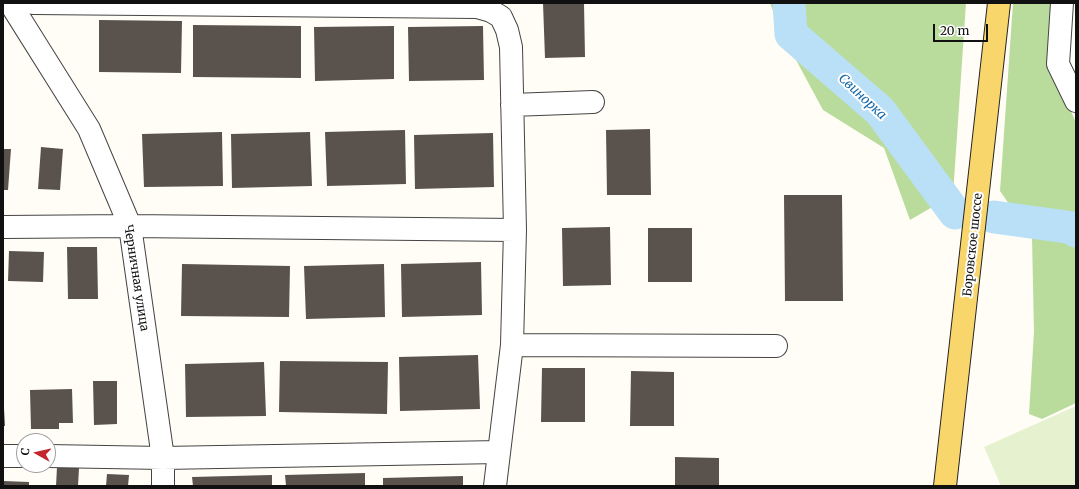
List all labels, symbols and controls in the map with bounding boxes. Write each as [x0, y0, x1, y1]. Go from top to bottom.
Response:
scale bar [935, 16, 990, 42]
text: 20 m [940, 23, 969, 38]
water label: Свинорка [835, 71, 889, 123]
street label: Боровское шоссе [960, 193, 986, 297]
street label: Черничная улица [120, 224, 152, 332]
north arrow [16, 433, 56, 473]
text: С [18, 447, 33, 456]

